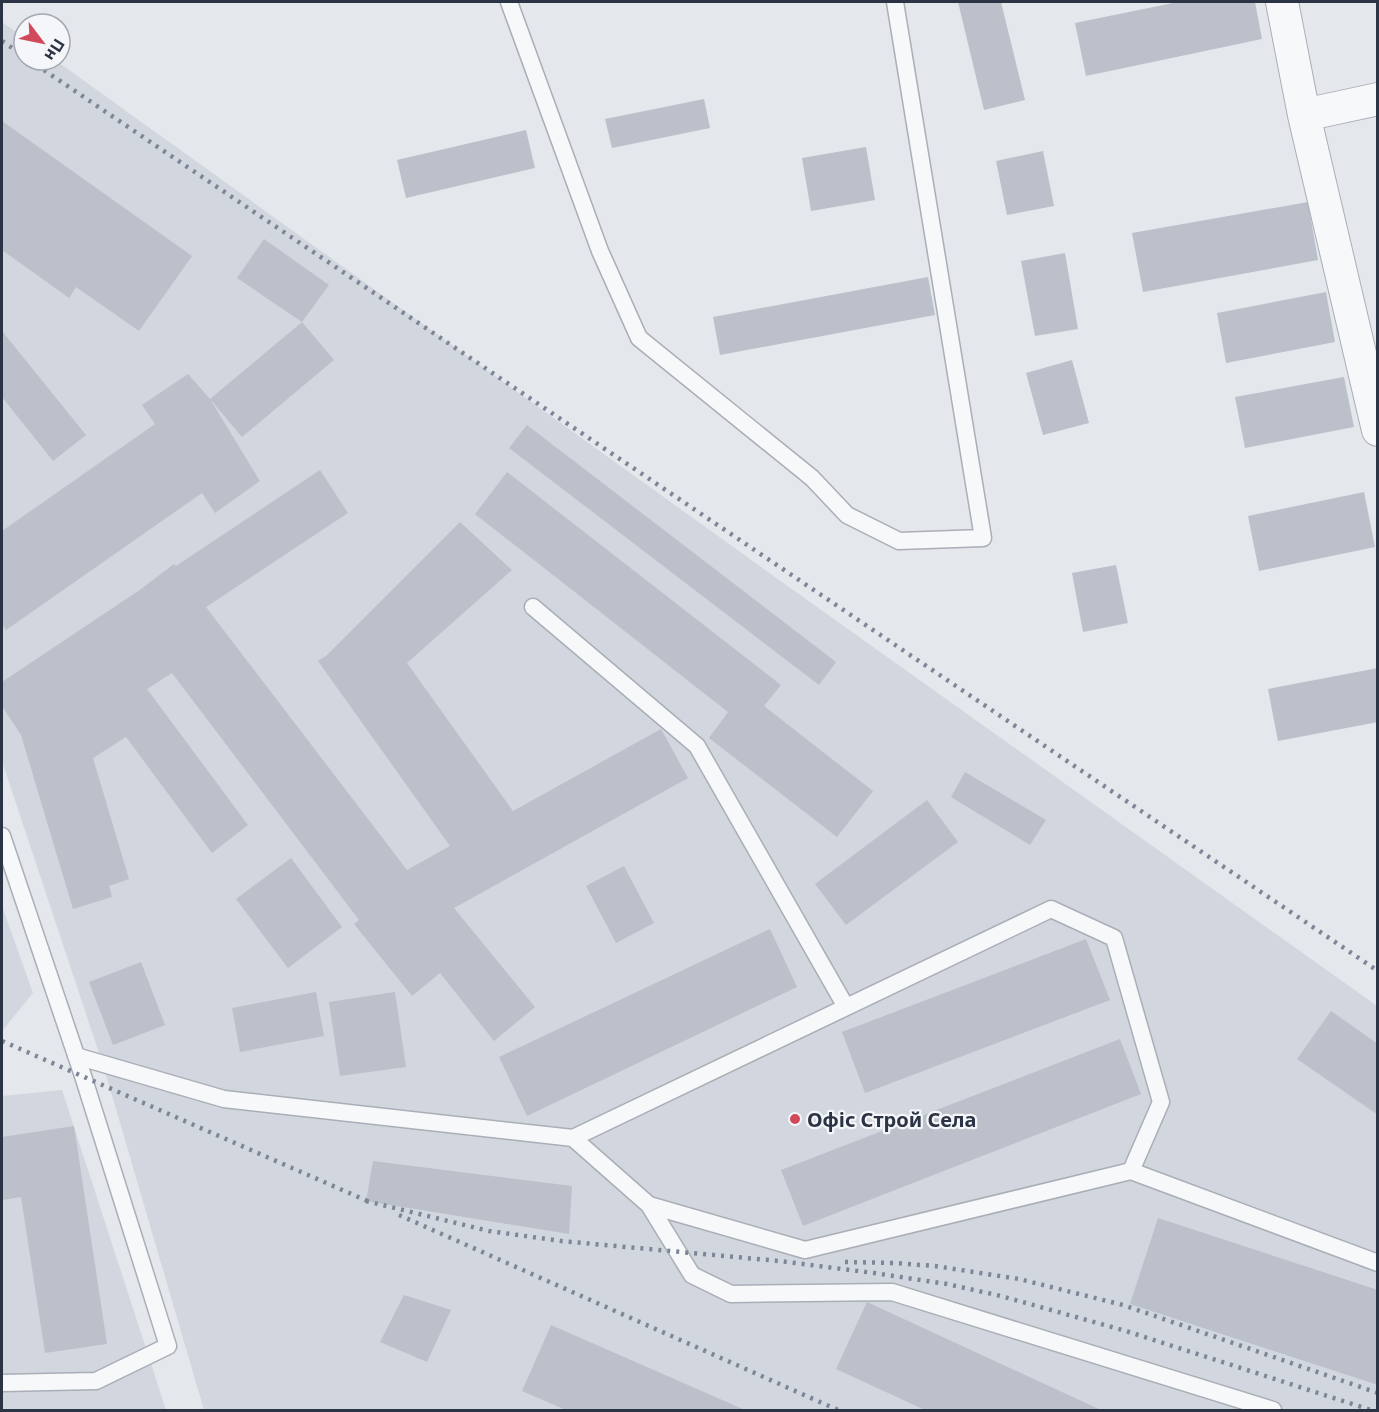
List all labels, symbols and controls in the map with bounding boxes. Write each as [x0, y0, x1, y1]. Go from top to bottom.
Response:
north arrow [12, 12, 72, 72]
text: Пн [39, 34, 70, 65]
place label: Офіс Строй Села [807, 1106, 976, 1133]
marker: Офіс Строй Села [788, 1112, 802, 1126]

